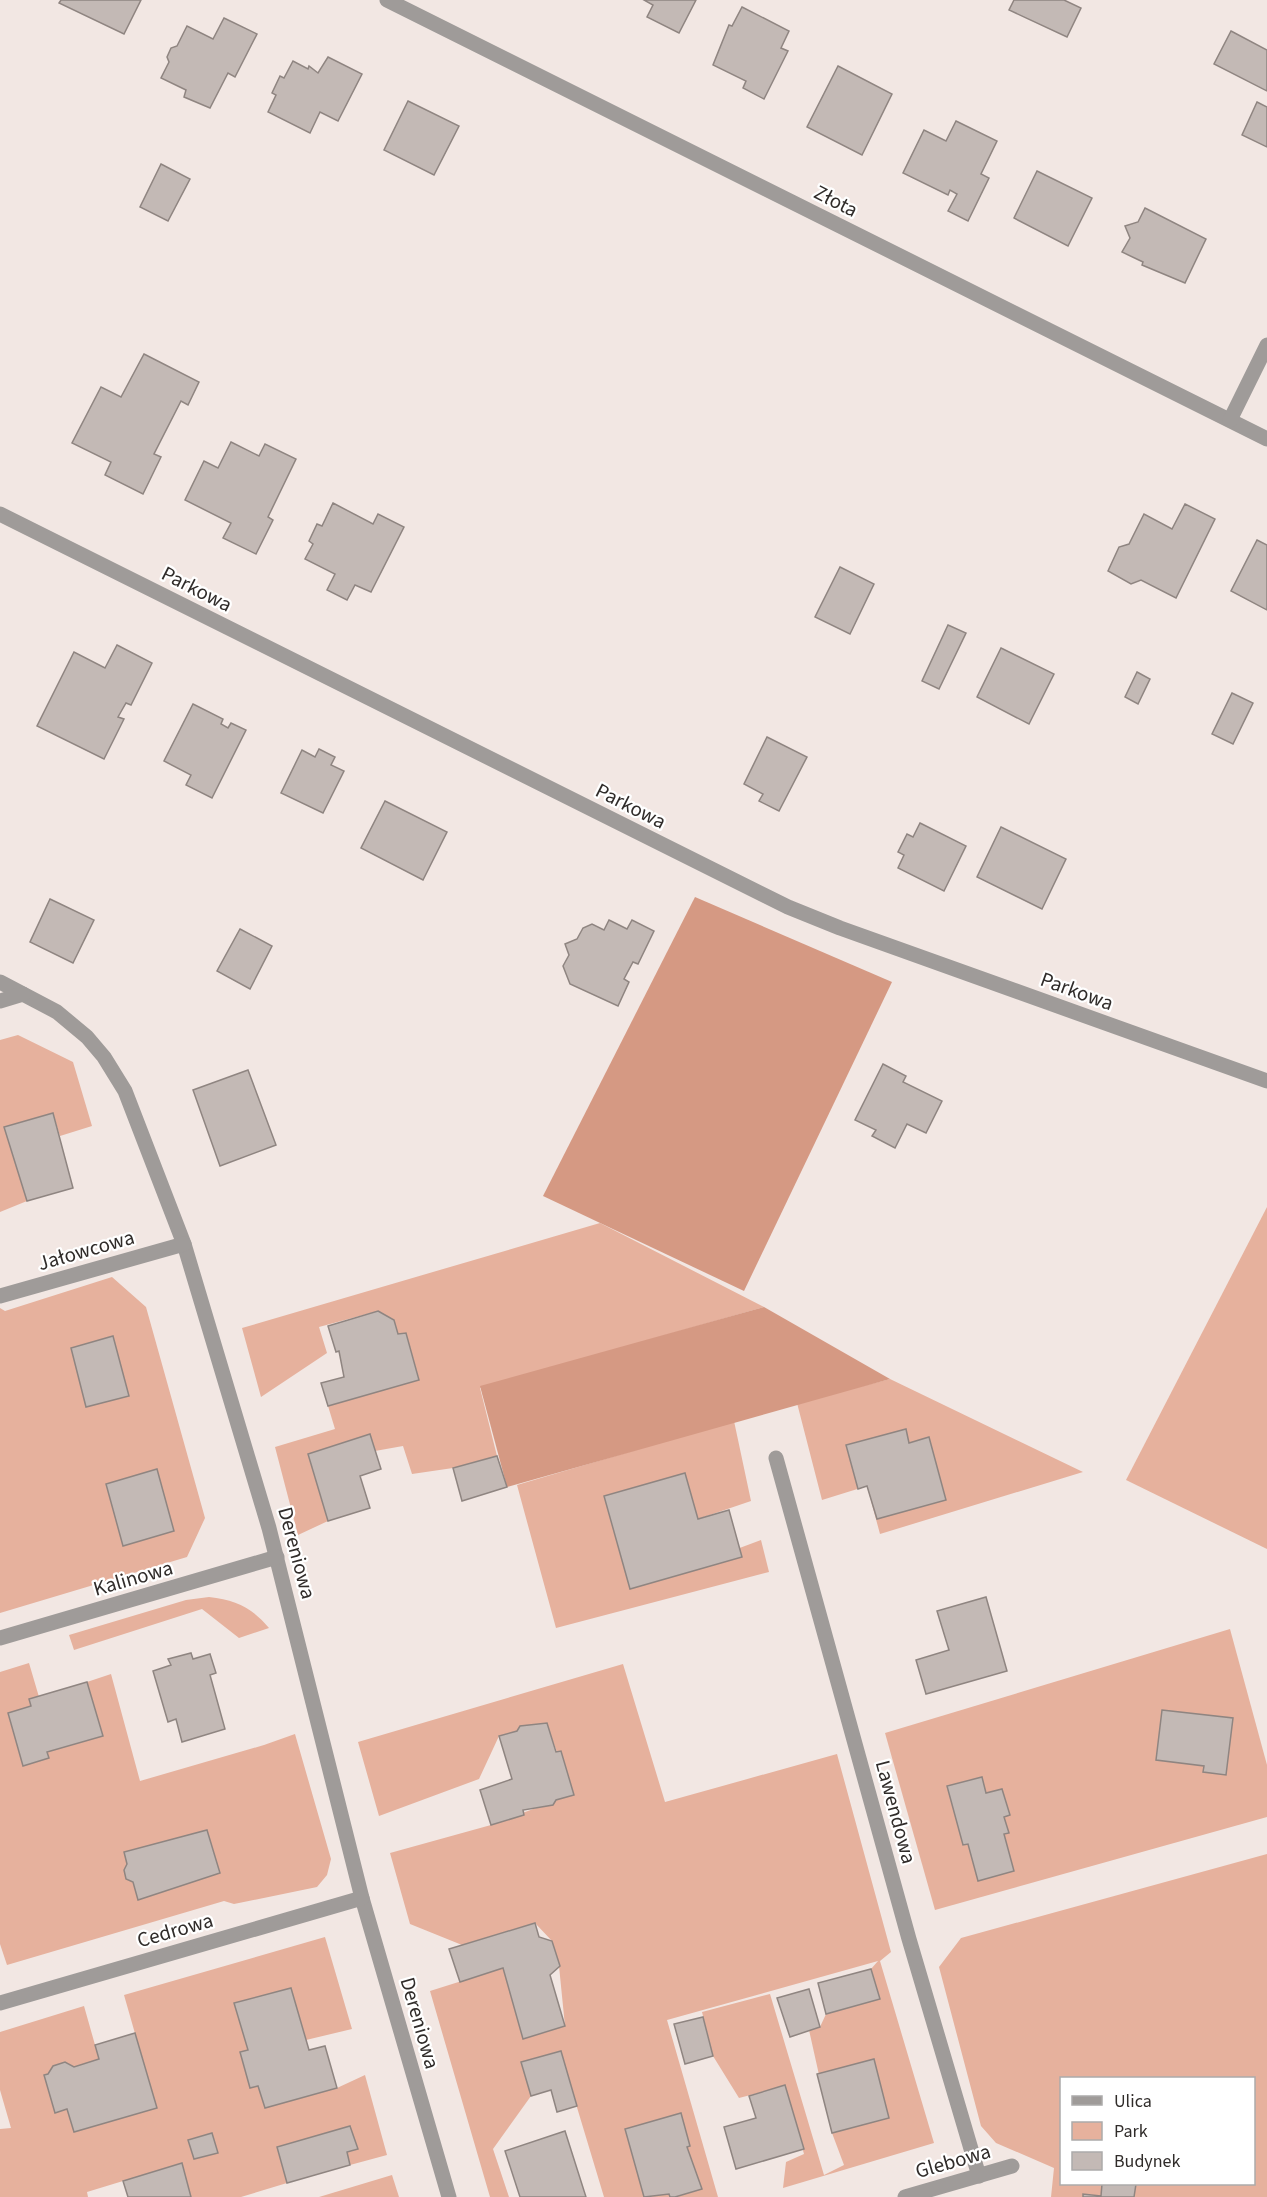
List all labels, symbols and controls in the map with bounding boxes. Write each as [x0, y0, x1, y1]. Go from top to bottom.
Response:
street label: Złota [809, 177, 863, 225]
street label: Parkowa [156, 558, 238, 620]
street label: Parkowa [590, 775, 672, 837]
street label: Parkowa [1036, 964, 1118, 1018]
street label: Jałowcowa [34, 1222, 138, 1278]
street label: Dereniowa [270, 1504, 324, 1602]
street label: Kalinowa [90, 1552, 176, 1604]
street label: Lawendowa [868, 1757, 924, 1867]
street label: Cedrowa [133, 1905, 217, 1955]
street label: Dereniowa [393, 1974, 447, 2072]
legend [1060, 2077, 1255, 2185]
text: Ulica [1114, 2089, 1152, 2114]
text: Park [1114, 2119, 1148, 2144]
street label: Glebowa [912, 2136, 994, 2186]
text: Budynek [1114, 2149, 1181, 2174]

